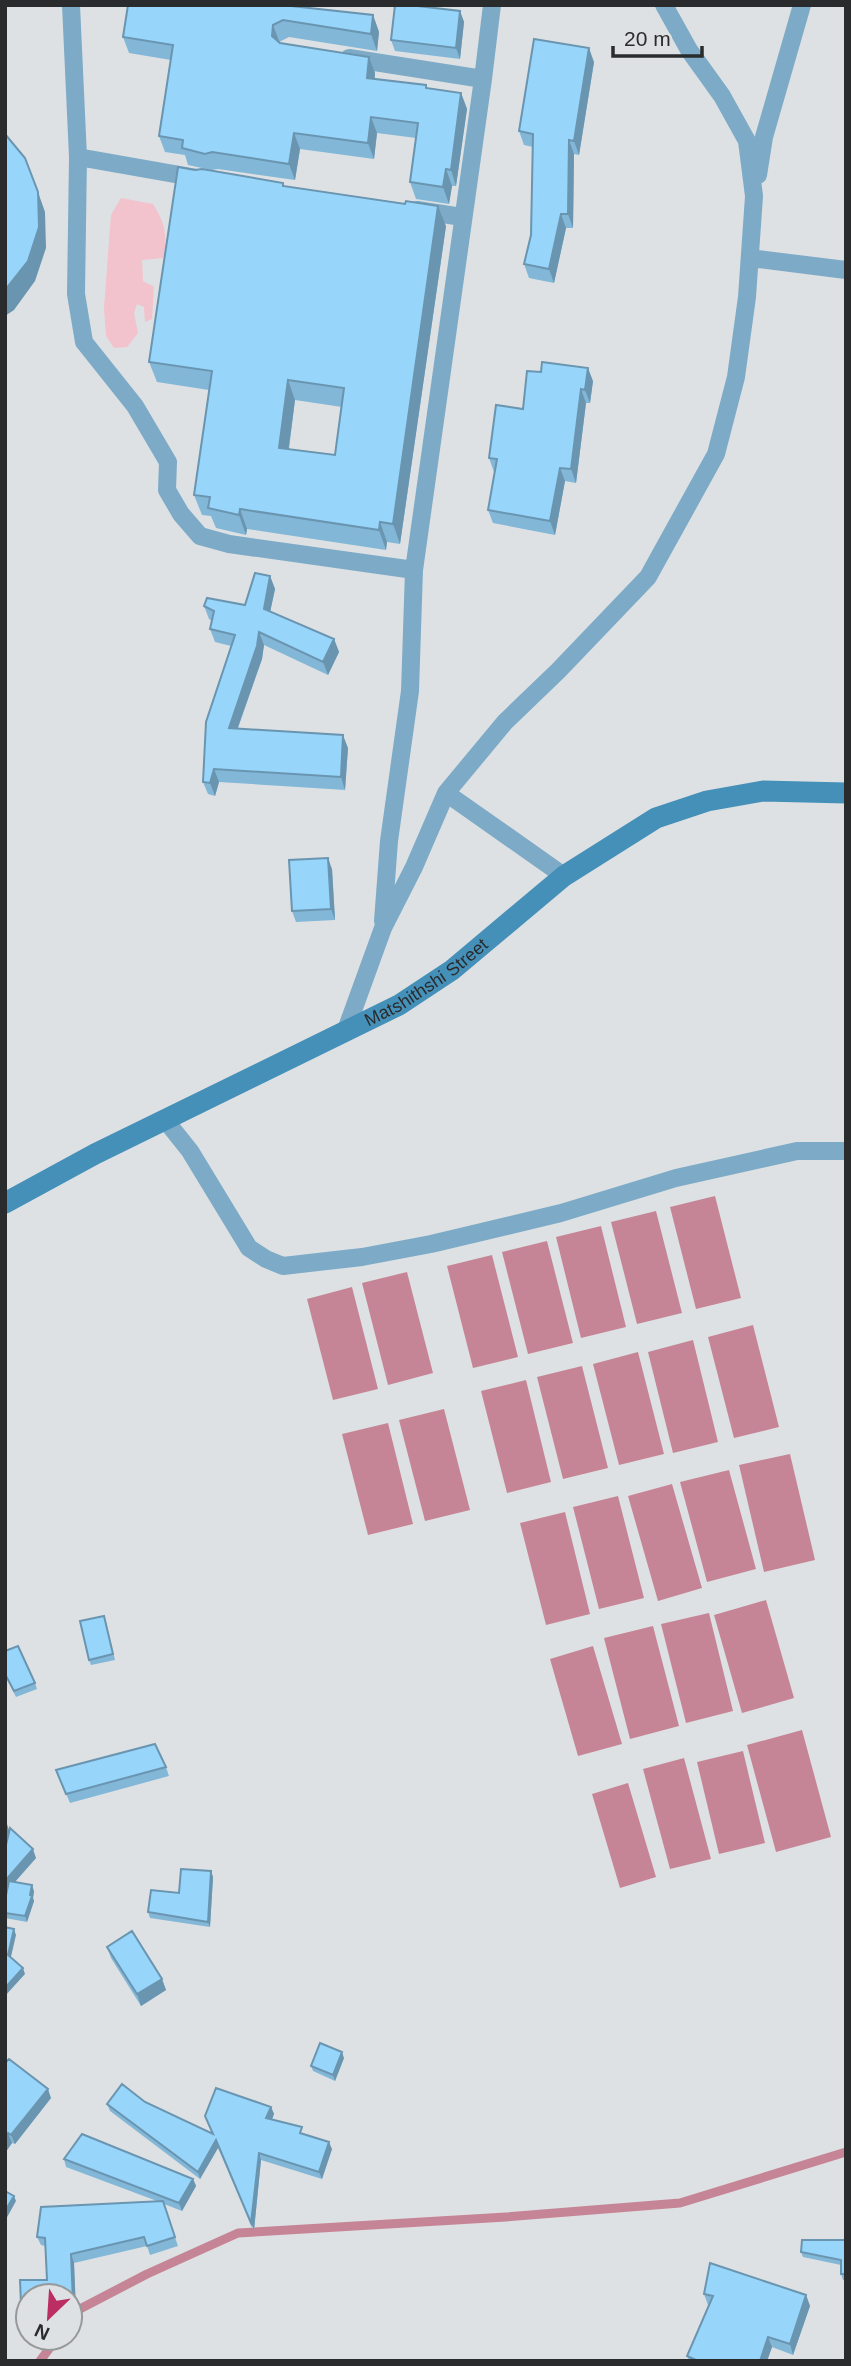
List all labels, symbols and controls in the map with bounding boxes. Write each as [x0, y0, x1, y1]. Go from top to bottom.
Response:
scale bar [613, 14, 702, 58]
text: 20 m [624, 27, 671, 50]
street label: Matshithshi Street [361, 934, 492, 1030]
north arrow [14, 2282, 84, 2352]
text: N [31, 2320, 53, 2344]

